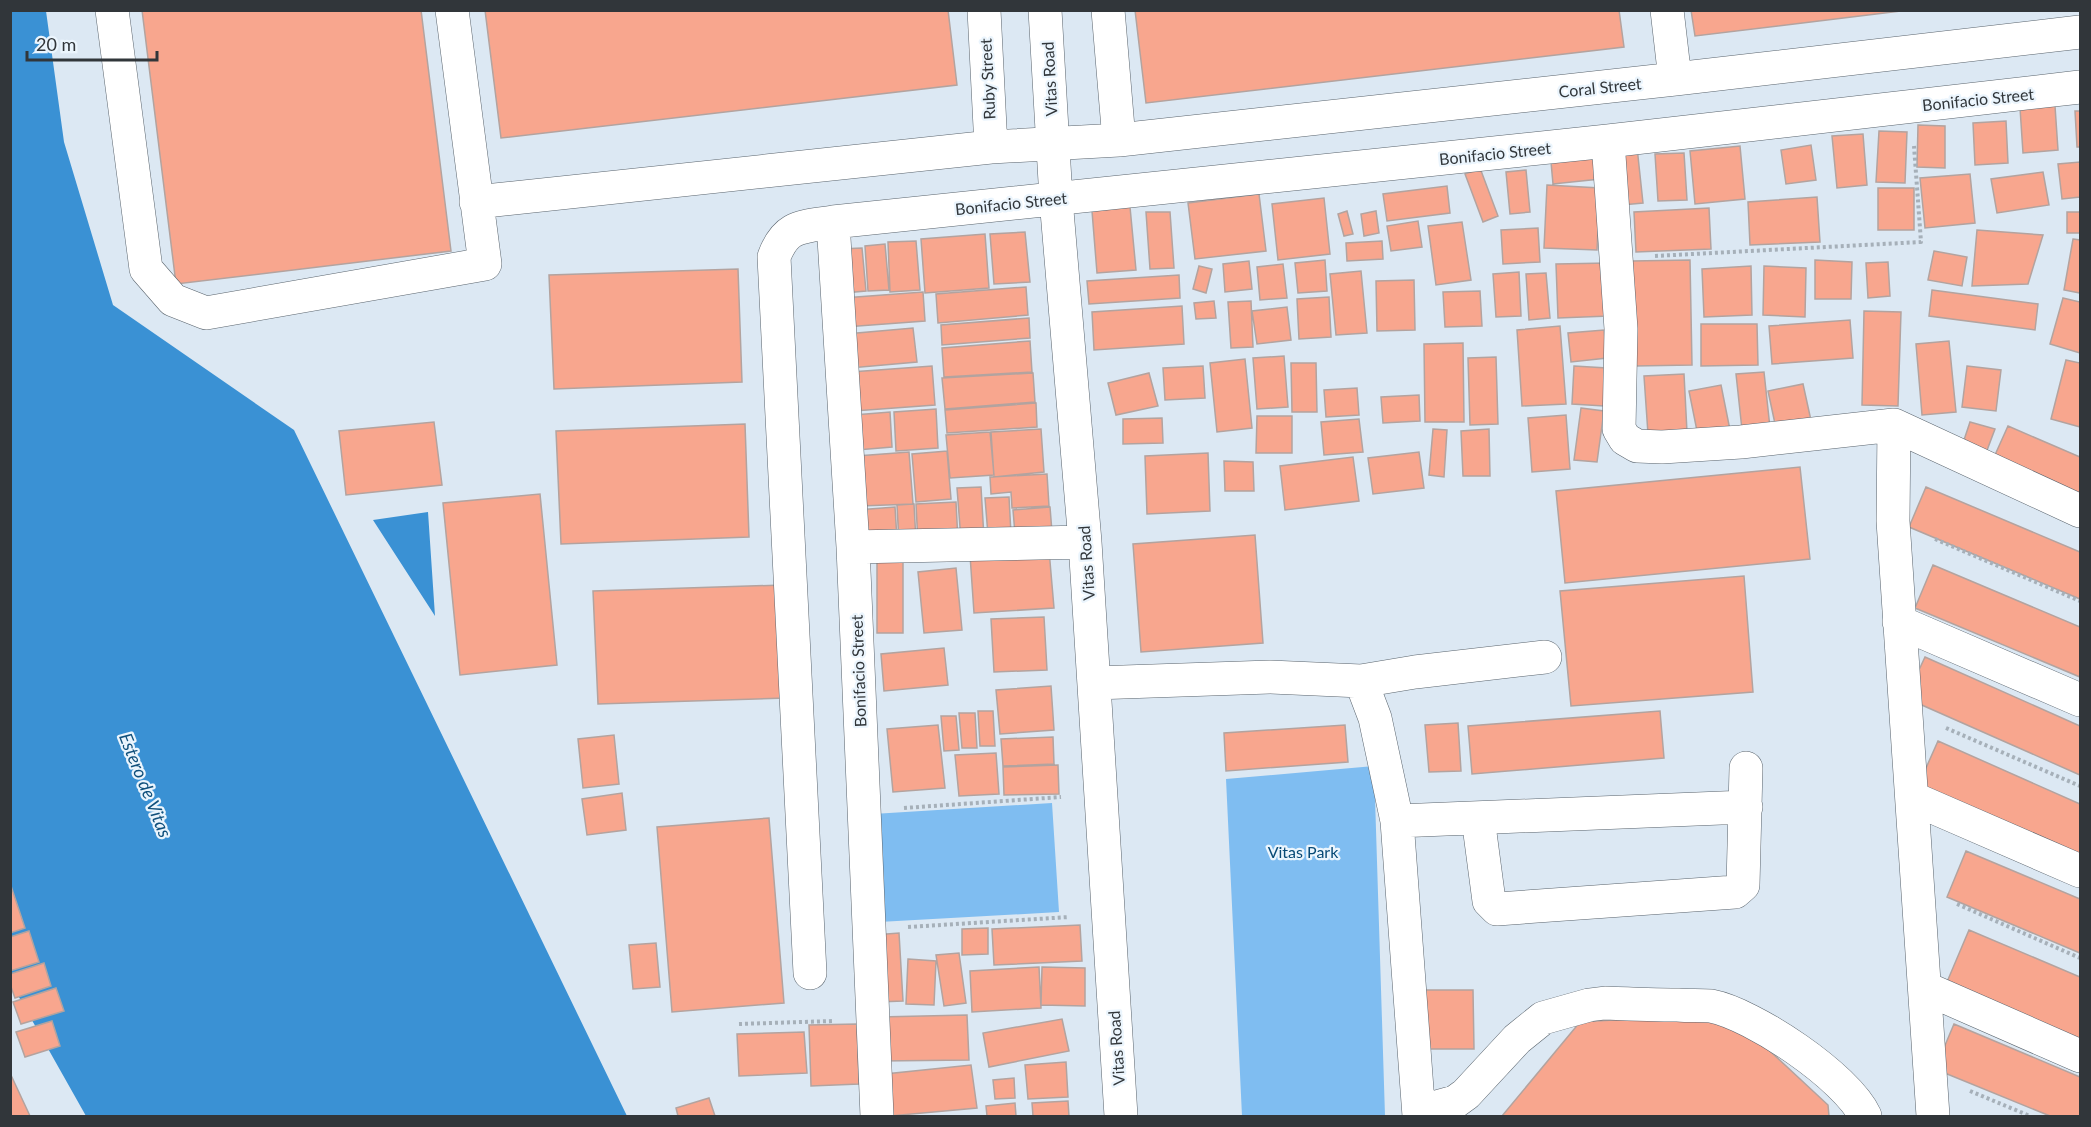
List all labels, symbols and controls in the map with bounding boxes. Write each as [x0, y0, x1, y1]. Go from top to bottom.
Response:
scale bar [27, 24, 158, 62]
text: 20 m [36, 33, 76, 55]
street label: Ruby Street [975, 38, 999, 120]
street label: Vitas Road [1038, 41, 1060, 117]
street label: Coral Street [1558, 73, 1643, 101]
street label: Bonifacio Street [1921, 84, 2035, 114]
street label: Bonifacio Street [1438, 138, 1552, 168]
street label: Bonifacio Street [954, 188, 1068, 218]
street label: Vitas Road [1074, 525, 1098, 601]
street label: Bonifacio Street [847, 614, 869, 727]
water label: Estero de Vitas [115, 730, 177, 840]
park label: Vitas Park [1268, 842, 1339, 861]
street label: Vitas Road [1104, 1010, 1128, 1086]

